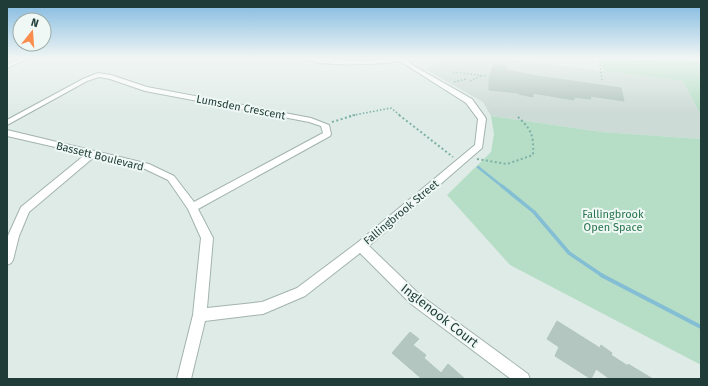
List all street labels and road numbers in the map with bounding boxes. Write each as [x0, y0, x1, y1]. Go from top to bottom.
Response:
street label: Lumsden Crescent [195, 92, 287, 123]
street label: Bassett Boulevard [55, 139, 145, 174]
street label: Fallingbrook Street [361, 177, 442, 248]
street label: Inglenook Court [398, 281, 482, 350]

